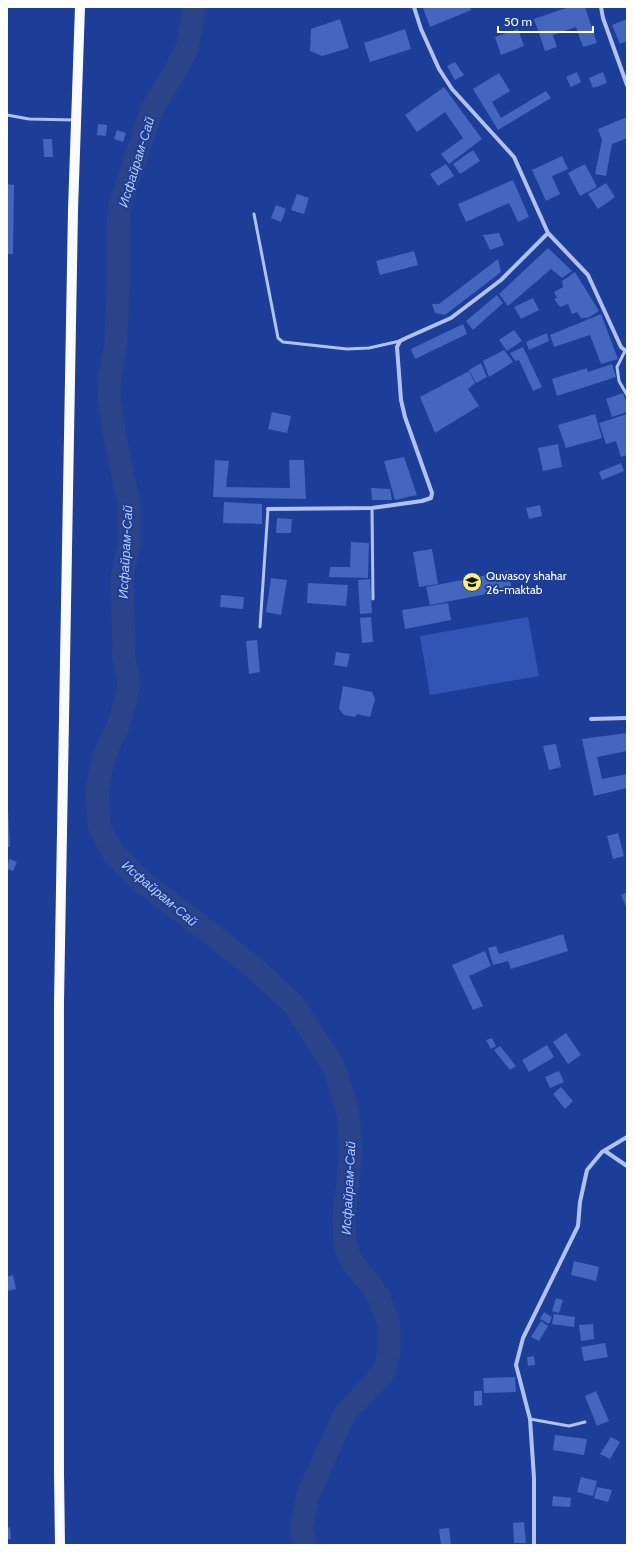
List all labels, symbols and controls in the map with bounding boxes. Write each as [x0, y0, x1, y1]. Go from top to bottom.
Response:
scale bar [498, 8, 593, 34]
text: 50 m [504, 14, 532, 29]
water label: Исфайрам-Сай [115, 115, 157, 209]
water label: Исфайрам-Сай [115, 505, 135, 599]
place label: Quvasoy shahar 26-maktab [486, 568, 567, 597]
school or university icon: Quvasoy shahar 26-maktab [461, 571, 483, 593]
water label: Исфайрам-Сай [119, 857, 201, 929]
water label: Исфайрам-Сай [338, 1141, 358, 1235]

